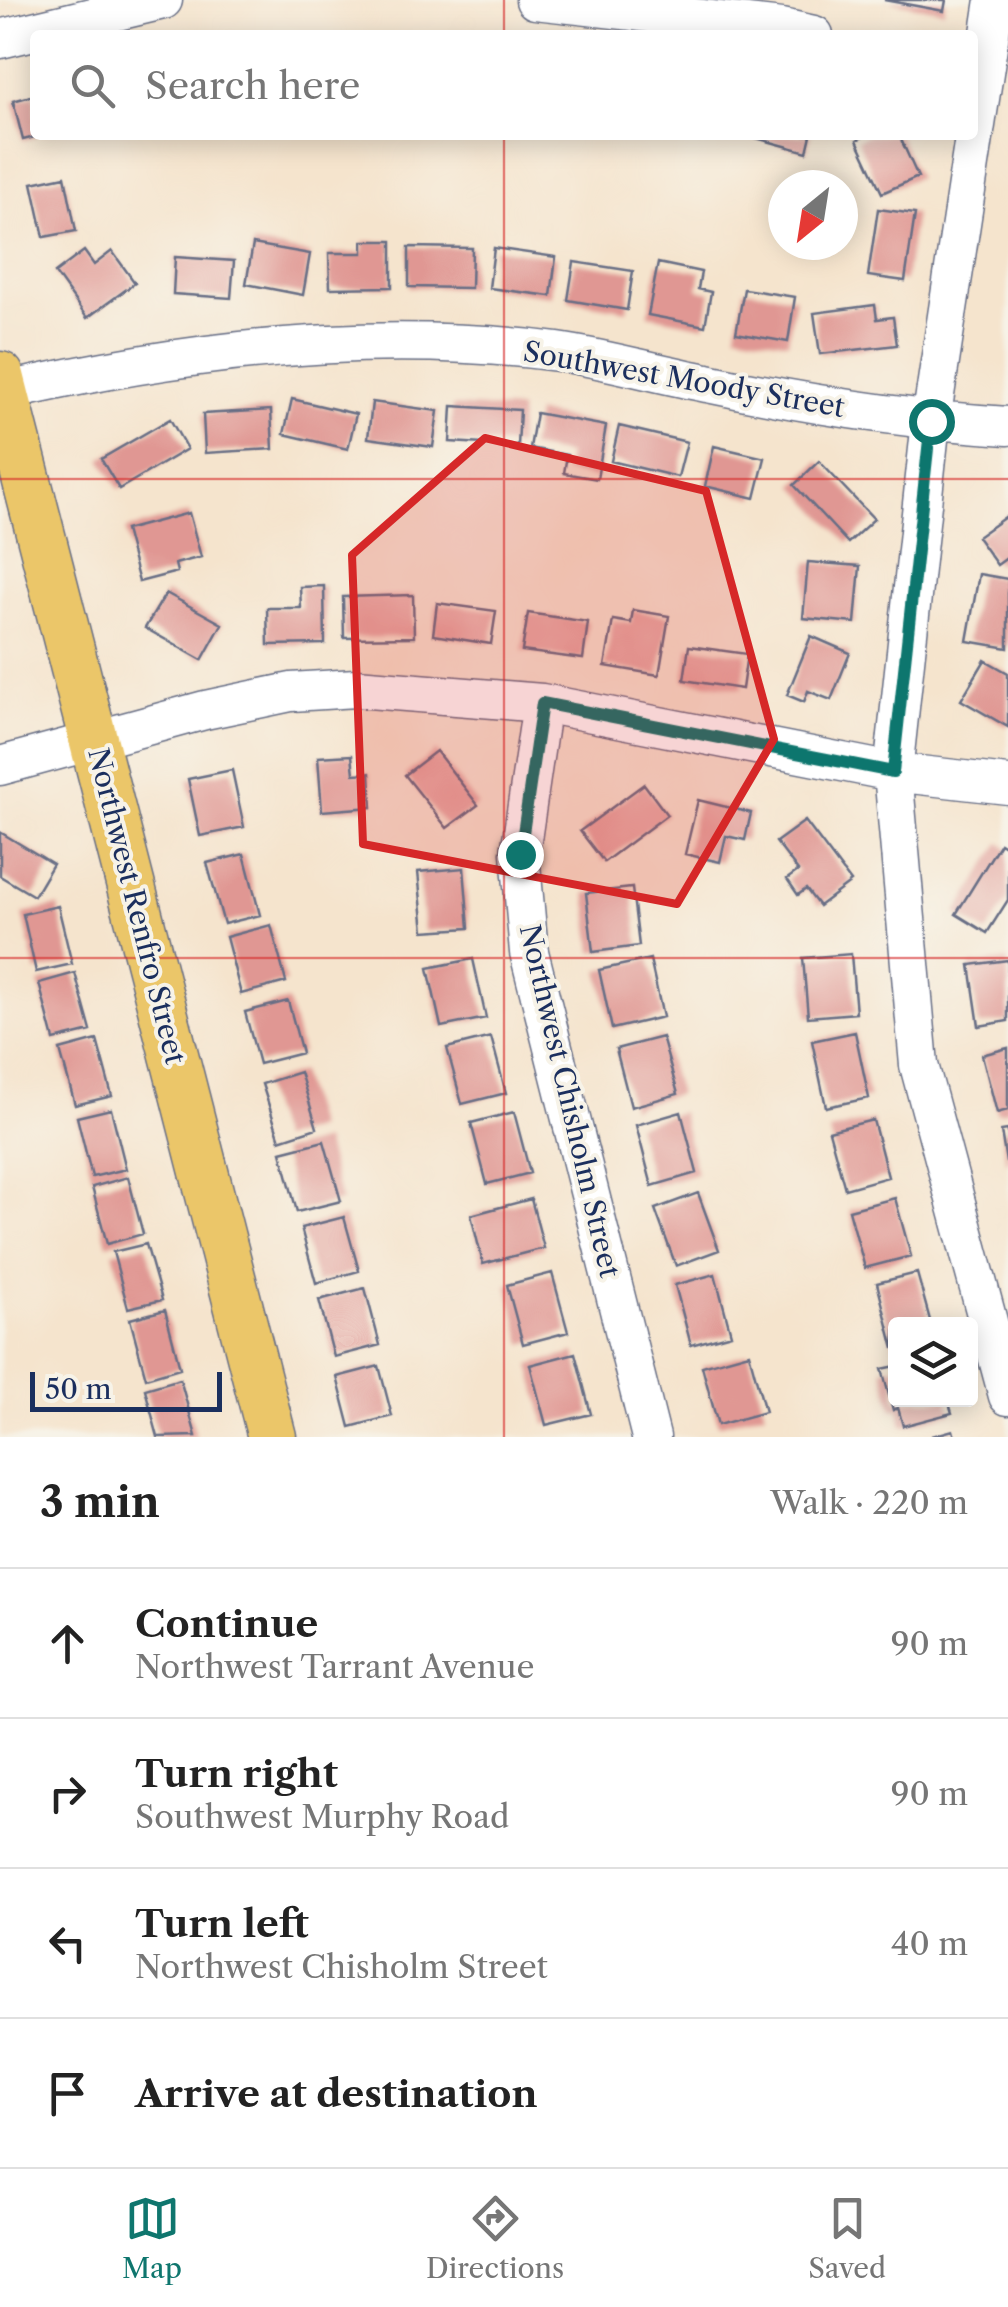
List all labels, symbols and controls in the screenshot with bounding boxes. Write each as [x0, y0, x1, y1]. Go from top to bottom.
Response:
search box [30, 30, 978, 140]
icon: search [65, 58, 120, 113]
text: Search here [145, 62, 360, 109]
north arrow [768, 170, 858, 260]
street label: Southwest Moody Street [521, 334, 847, 424]
route start [909, 399, 955, 445]
street label: Northwest Renfro Street [81, 744, 193, 1068]
route end [498, 832, 544, 878]
street label: Northwest Chisholm Street [513, 921, 627, 1281]
map controls [888, 1317, 978, 1407]
button: layers [888, 1317, 978, 1407]
scale bar [30, 1367, 222, 1412]
text: 50 m [45, 1372, 112, 1406]
text: 3 min [40, 1476, 160, 1528]
text: Walk · 220 m [770, 1483, 968, 1522]
text: Continue [135, 1600, 318, 1647]
icon: ahead [40, 1616, 95, 1671]
text: 90 m [891, 1624, 968, 1663]
text: Northwest Tarrant Avenue [135, 1647, 534, 1686]
text: Turn right [135, 1750, 338, 1797]
icon: right [40, 1766, 95, 1821]
text: 90 m [891, 1774, 968, 1813]
text: Southwest Murphy Road [135, 1797, 510, 1836]
text: Turn left [135, 1900, 309, 1947]
icon: left [40, 1916, 95, 1971]
text: 40 m [891, 1924, 968, 1963]
text: Northwest Chisholm Street [135, 1947, 548, 1986]
icon: arrive [40, 2066, 95, 2121]
text: Arrive at destination [135, 2070, 538, 2117]
tab: Map [122, 2191, 182, 2285]
tab: Directions [426, 2191, 564, 2285]
tab: Saved [808, 2191, 886, 2285]

